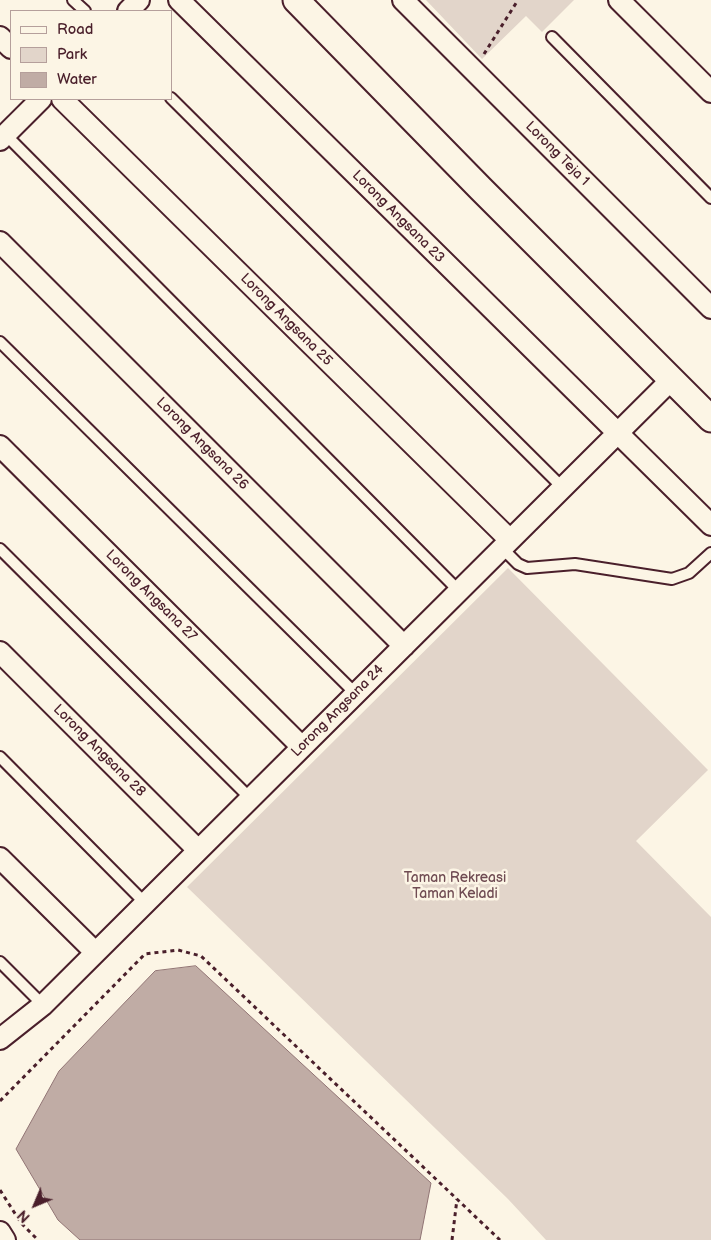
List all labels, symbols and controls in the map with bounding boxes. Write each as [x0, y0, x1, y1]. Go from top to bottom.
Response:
legend [10, 10, 172, 100]
text: Road [57, 20, 93, 39]
text: Park [57, 45, 87, 64]
text: Water [57, 70, 97, 89]
street label: Lorong Teja 1 [521, 118, 593, 190]
street label: Lorong Angsana 23 [348, 167, 448, 267]
street label: Lorong Angsana 25 [236, 270, 336, 370]
street label: Lorong Angsana 26 [152, 394, 252, 494]
street label: Lorong Angsana 27 [102, 547, 200, 645]
street label: Lorong Angsana 24 [288, 661, 388, 761]
street label: Lorong Angsana 28 [49, 701, 149, 801]
park label: Taman Rekreasi Taman Keladi [404, 870, 506, 902]
north arrow [10, 1180, 60, 1230]
text: N [14, 1206, 34, 1226]

